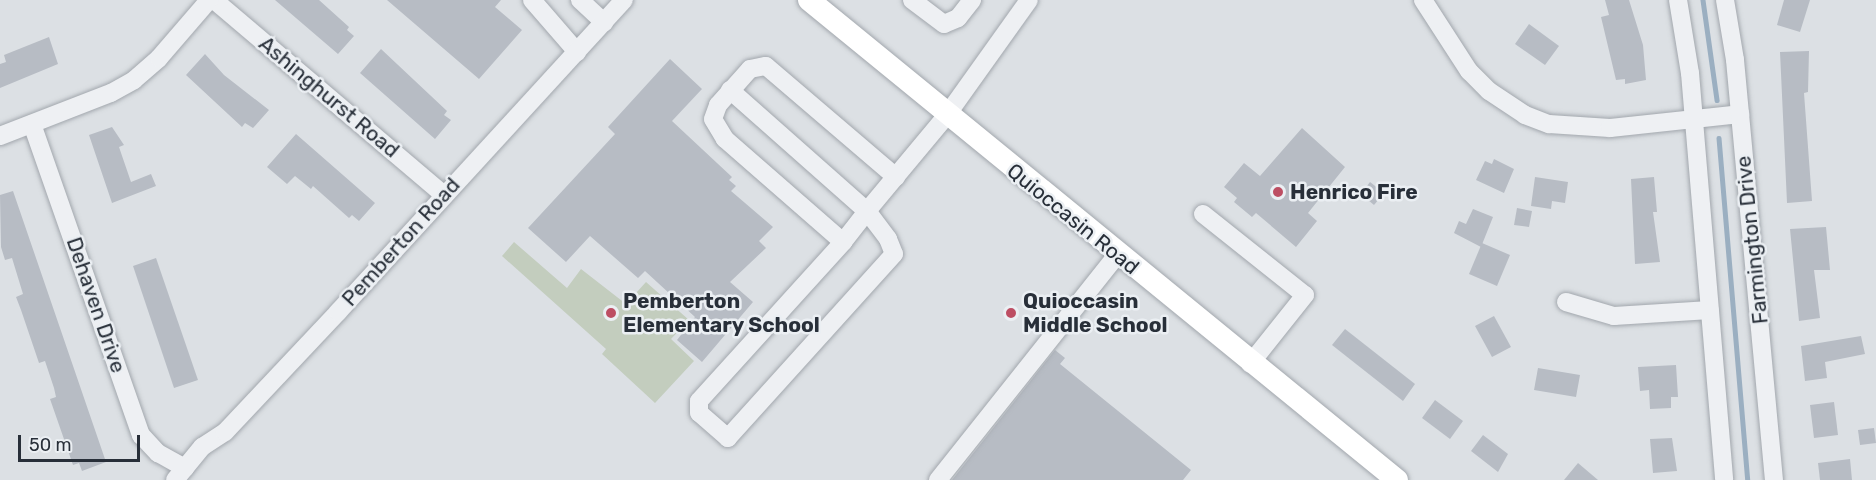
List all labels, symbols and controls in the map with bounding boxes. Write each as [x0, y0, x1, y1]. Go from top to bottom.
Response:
street label: Ashinghurst Road [254, 31, 404, 163]
street label: Farmington Drive [1731, 155, 1773, 325]
street label: Quioccasin Road [1002, 158, 1144, 280]
street label: Pemberton Road [337, 173, 465, 311]
place label: Henrico Fire [1290, 179, 1418, 205]
marker: Henrico Fire [1271, 185, 1285, 199]
street label: Dehaven Drive [61, 234, 131, 376]
place label: Pemberton Elementary School [623, 288, 820, 338]
place label: Quioccasin Middle School [1023, 288, 1167, 338]
marker: Pemberton Elementary School [604, 306, 618, 320]
marker: Quioccasin Middle School [1004, 306, 1018, 320]
scale bar [21, 423, 142, 461]
text: 50 m [29, 434, 72, 456]

